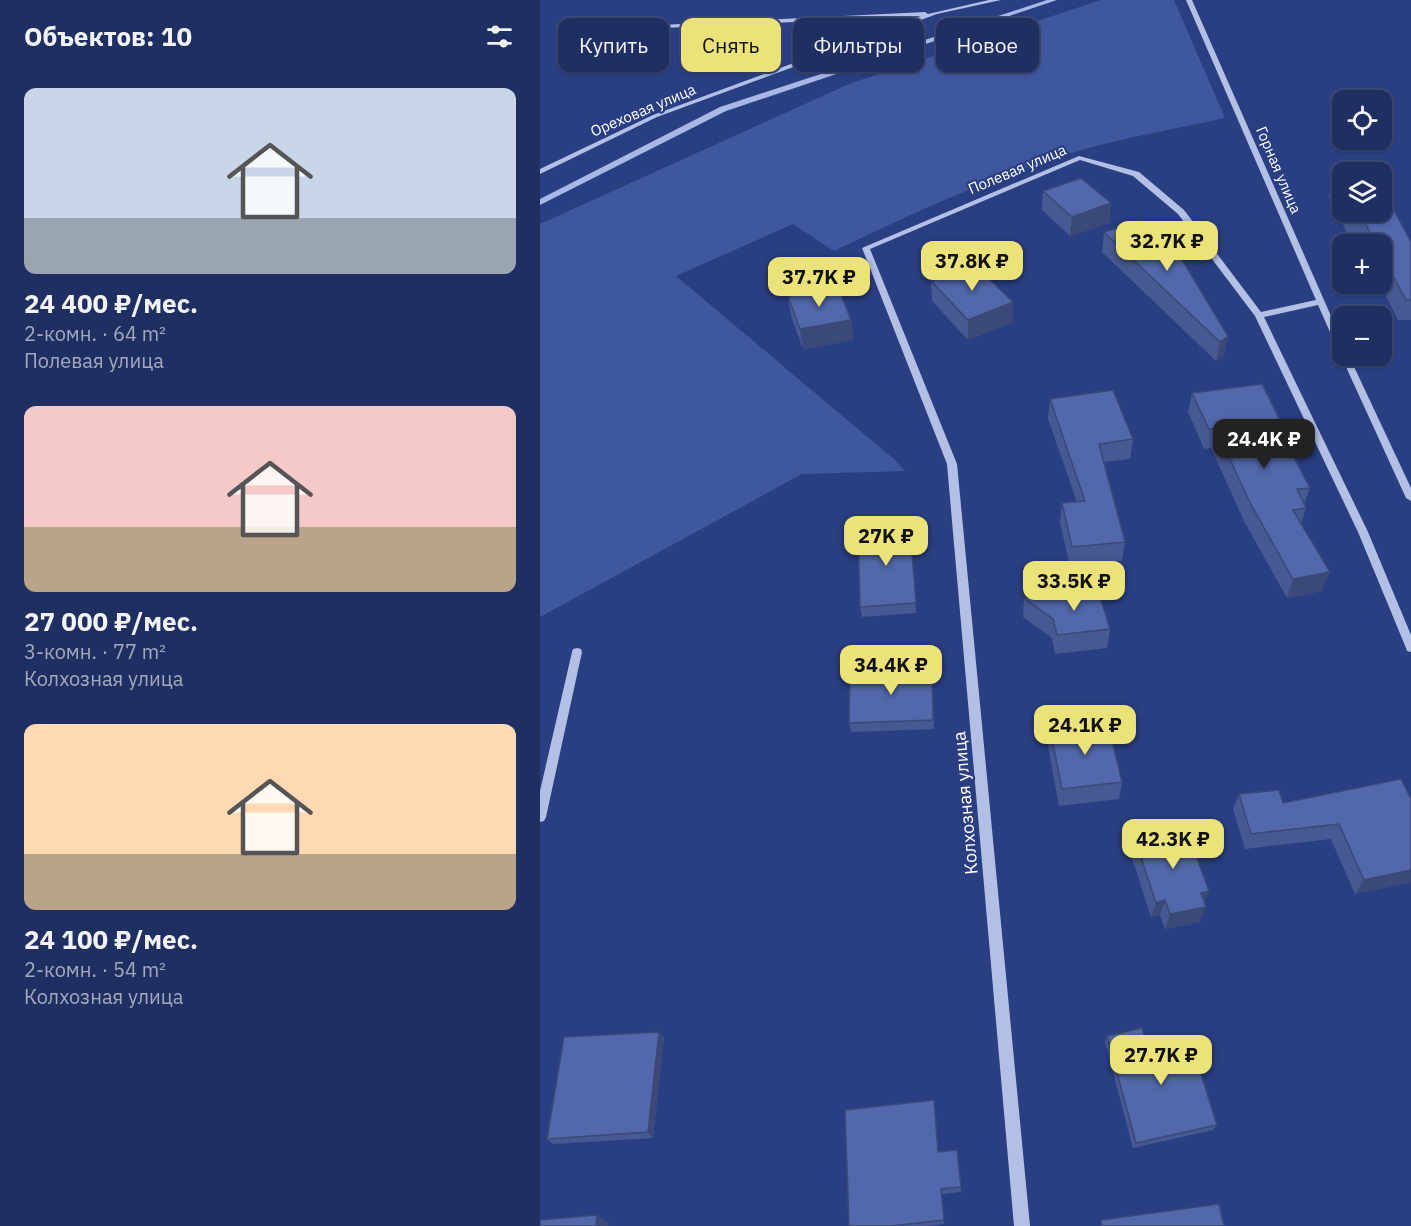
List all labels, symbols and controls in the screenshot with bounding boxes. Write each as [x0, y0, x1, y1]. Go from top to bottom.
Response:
chip: Купить [558, 18, 669, 72]
chip: Снять [681, 18, 781, 72]
chip: Фильтры [793, 18, 924, 72]
chip: Новое [936, 18, 1039, 72]
text: Объектов: 10 [24, 19, 192, 53]
icon: filters [483, 20, 516, 53]
street label: Ореховая улица [587, 79, 699, 141]
map controls [1332, 90, 1392, 366]
button: locate [1332, 90, 1392, 150]
street label: Горная улица [1252, 123, 1306, 217]
icon: home [216, 127, 324, 235]
street label: Полевая улица [965, 140, 1069, 198]
button: layers [1332, 162, 1392, 222]
pin: 32.7K ₽ [1112, 221, 1222, 272]
text: 32.7K ₽ [1130, 227, 1204, 254]
button: + [1332, 234, 1392, 294]
pin: 37.8K ₽ [917, 241, 1027, 292]
text: 37.8K ₽ [935, 247, 1009, 274]
pin: 37.7K ₽ [764, 257, 874, 308]
text: 37.7K ₽ [782, 263, 856, 290]
text: 24 400 ₽/мес. [24, 286, 198, 320]
button: − [1332, 306, 1392, 366]
text: 2-комн. · 64 m² [24, 320, 166, 347]
text: Полевая улица [24, 347, 164, 374]
pin: 24.4K ₽ [1209, 419, 1319, 470]
text: 24.4K ₽ [1227, 425, 1301, 452]
icon: home [216, 445, 324, 553]
pin: 27K ₽ [844, 516, 928, 567]
text: 27K ₽ [858, 522, 914, 549]
pin: 33.5K ₽ [1019, 561, 1129, 612]
text: 33.5K ₽ [1037, 567, 1111, 594]
text: 27 000 ₽/мес. [24, 604, 198, 638]
text: 3-комн. · 77 m² [24, 638, 166, 665]
pin: 34.4K ₽ [836, 645, 946, 696]
text: 34.4K ₽ [854, 651, 928, 678]
text: Колхозная улица [24, 665, 183, 692]
pin: 24.1K ₽ [1030, 705, 1140, 756]
text: 24.1K ₽ [1048, 711, 1122, 738]
street label: Колхозная улица [947, 730, 983, 875]
icon: home [216, 763, 324, 871]
pin: 42.3K ₽ [1118, 819, 1228, 870]
text: 42.3K ₽ [1136, 825, 1210, 852]
text: 24 100 ₽/мес. [24, 922, 198, 956]
text: 2-комн. · 54 m² [24, 956, 166, 983]
text: Колхозная улица [24, 983, 183, 1010]
pin: 27.7K ₽ [1106, 1035, 1216, 1086]
text: 27.7K ₽ [1124, 1041, 1198, 1068]

